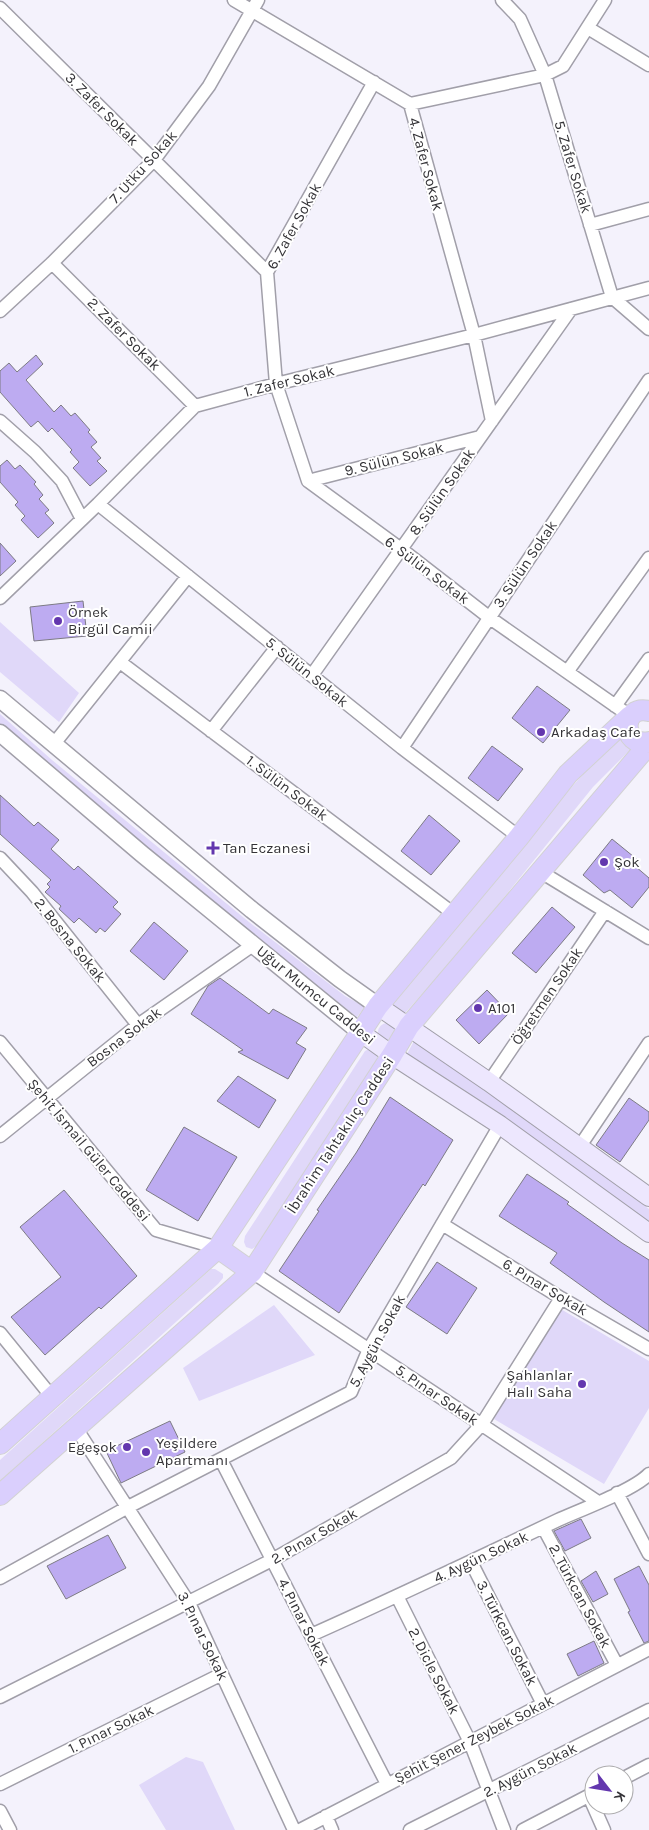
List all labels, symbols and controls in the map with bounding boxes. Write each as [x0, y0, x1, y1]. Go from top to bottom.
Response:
street label: 3. Zafer Sokak [62, 69, 142, 149]
street label: 4. Zafer Sokak [405, 115, 447, 213]
street label: 5. Zafer Sokak [550, 118, 596, 216]
street label: 7. Utku Sokak [105, 127, 181, 207]
street label: 6. Zafer Sokak [263, 180, 325, 272]
street label: 2. Zafer Sokak [84, 294, 164, 374]
street label: 1. Zafer Sokak [242, 361, 336, 401]
street label: 9. Sülün Sokak [343, 438, 445, 480]
street label: 8. Sülün Sokak [405, 445, 479, 539]
street label: 3. Sülün Sokak [489, 517, 561, 611]
street label: 6. Sülün Sokak [381, 532, 473, 608]
place label: Örnek Birgül Camii [68, 603, 153, 638]
marker: Örnek Birgül Camii [52, 615, 64, 627]
street label: 5. Sülün Sokak [262, 633, 352, 711]
place label: Arkadaş Cafe [551, 723, 641, 741]
marker: Arkadaş Cafe [535, 726, 547, 738]
street label: 1. Sülün Sokak [243, 751, 331, 825]
place label: Tan Eczanesi [223, 839, 311, 857]
marker: Tan Eczanesi [207, 842, 219, 854]
place label: Şok [614, 853, 640, 871]
marker: Şok [598, 856, 610, 868]
street label: 2. Bosna Sokak [30, 894, 110, 986]
street label: Uğur Mumcu Caddesi [253, 941, 379, 1049]
street label: Öğretmen Sokak [508, 944, 586, 1048]
place label: A101 [488, 999, 515, 1017]
marker: A101 [472, 1002, 484, 1014]
street label: Bosna Sokak [83, 1003, 165, 1071]
street label: İbrahim Tahtakılıç Caddesi [282, 1053, 398, 1217]
street label: Şehit İsmail Güler Caddesi [24, 1075, 154, 1225]
street label: 6. Pınar Sokak [499, 1254, 591, 1320]
street label: 5. Aygün Sokak [345, 1292, 409, 1390]
street label: 5. Pınar Sokak [392, 1361, 482, 1429]
place label: Şahlanlar Halı Saha [506, 1366, 573, 1401]
marker: Şahlanlar Halı Saha [576, 1378, 588, 1390]
place label: Yeşildere Apartmanı [156, 1434, 229, 1469]
place label: Egeşok [68, 1438, 117, 1456]
marker: Egeşok [121, 1441, 133, 1453]
marker: Yeşildere Apartmanı [140, 1446, 152, 1458]
street label: 2. Pınar Sokak [268, 1504, 360, 1568]
street label: 4. Aygün Sokak [431, 1527, 531, 1587]
street label: 2. Türkcan Sokak [545, 1541, 615, 1651]
street label: 4. Pınar Sokak [274, 1575, 334, 1669]
street label: 3. Türkcan Sokak [473, 1577, 541, 1689]
street label: 3. Pınar Sokak [174, 1589, 232, 1683]
street label: 2. Dicle Sokak [404, 1625, 464, 1717]
street label: Şehit Şener Zeybek Sokak [391, 1691, 557, 1787]
street label: 1. Pınar Sokak [65, 1701, 157, 1757]
street label: 2. Aygün Sokak [480, 1739, 580, 1801]
north arrow [584, 1765, 634, 1815]
text: K [610, 1788, 629, 1805]

